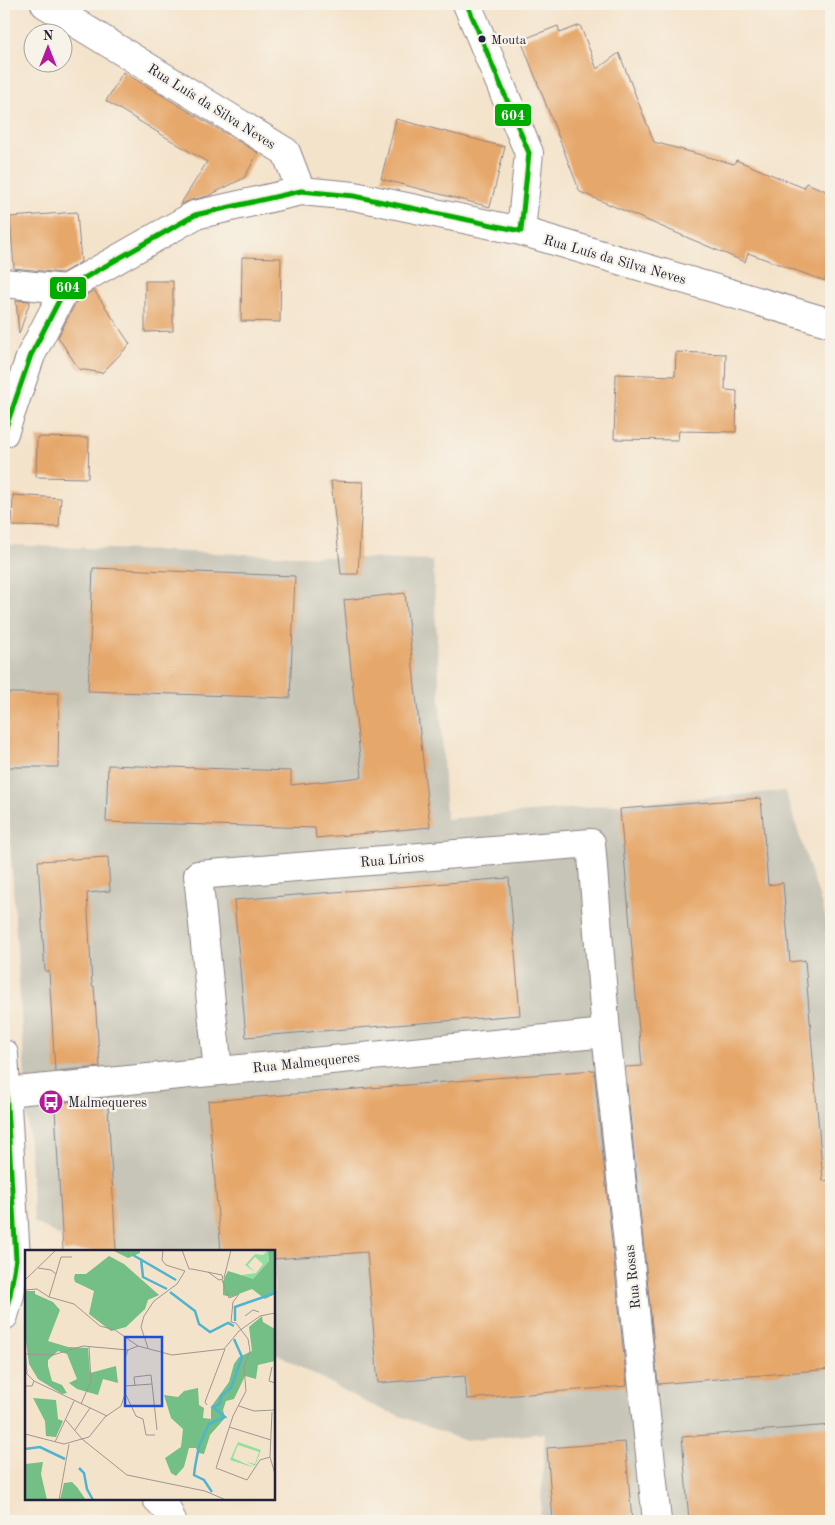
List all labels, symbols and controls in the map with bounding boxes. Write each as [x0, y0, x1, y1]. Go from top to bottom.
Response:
north arrow [22, 22, 72, 72]
text: N [43, 29, 54, 43]
marker: Mouta [477, 34, 487, 44]
place label: Mouta [491, 34, 527, 47]
street label: Rua Luís da Silva Neves [145, 62, 278, 152]
line badge: 604 [494, 103, 532, 127]
text: 604 [501, 109, 525, 123]
street label: Rua Luís da Silva Neves [542, 233, 688, 287]
line badge: 604 [49, 276, 87, 300]
text: 604 [56, 281, 80, 295]
street label: Rua Lírios [360, 850, 425, 870]
street label: Rua Malmequeres [252, 1050, 360, 1076]
bus stop icon: Malmequeres [38, 1089, 64, 1115]
place label: Malmequeres [68, 1096, 147, 1110]
street label: Rua Rosas [623, 1244, 643, 1310]
inset map [25, 1250, 275, 1500]

